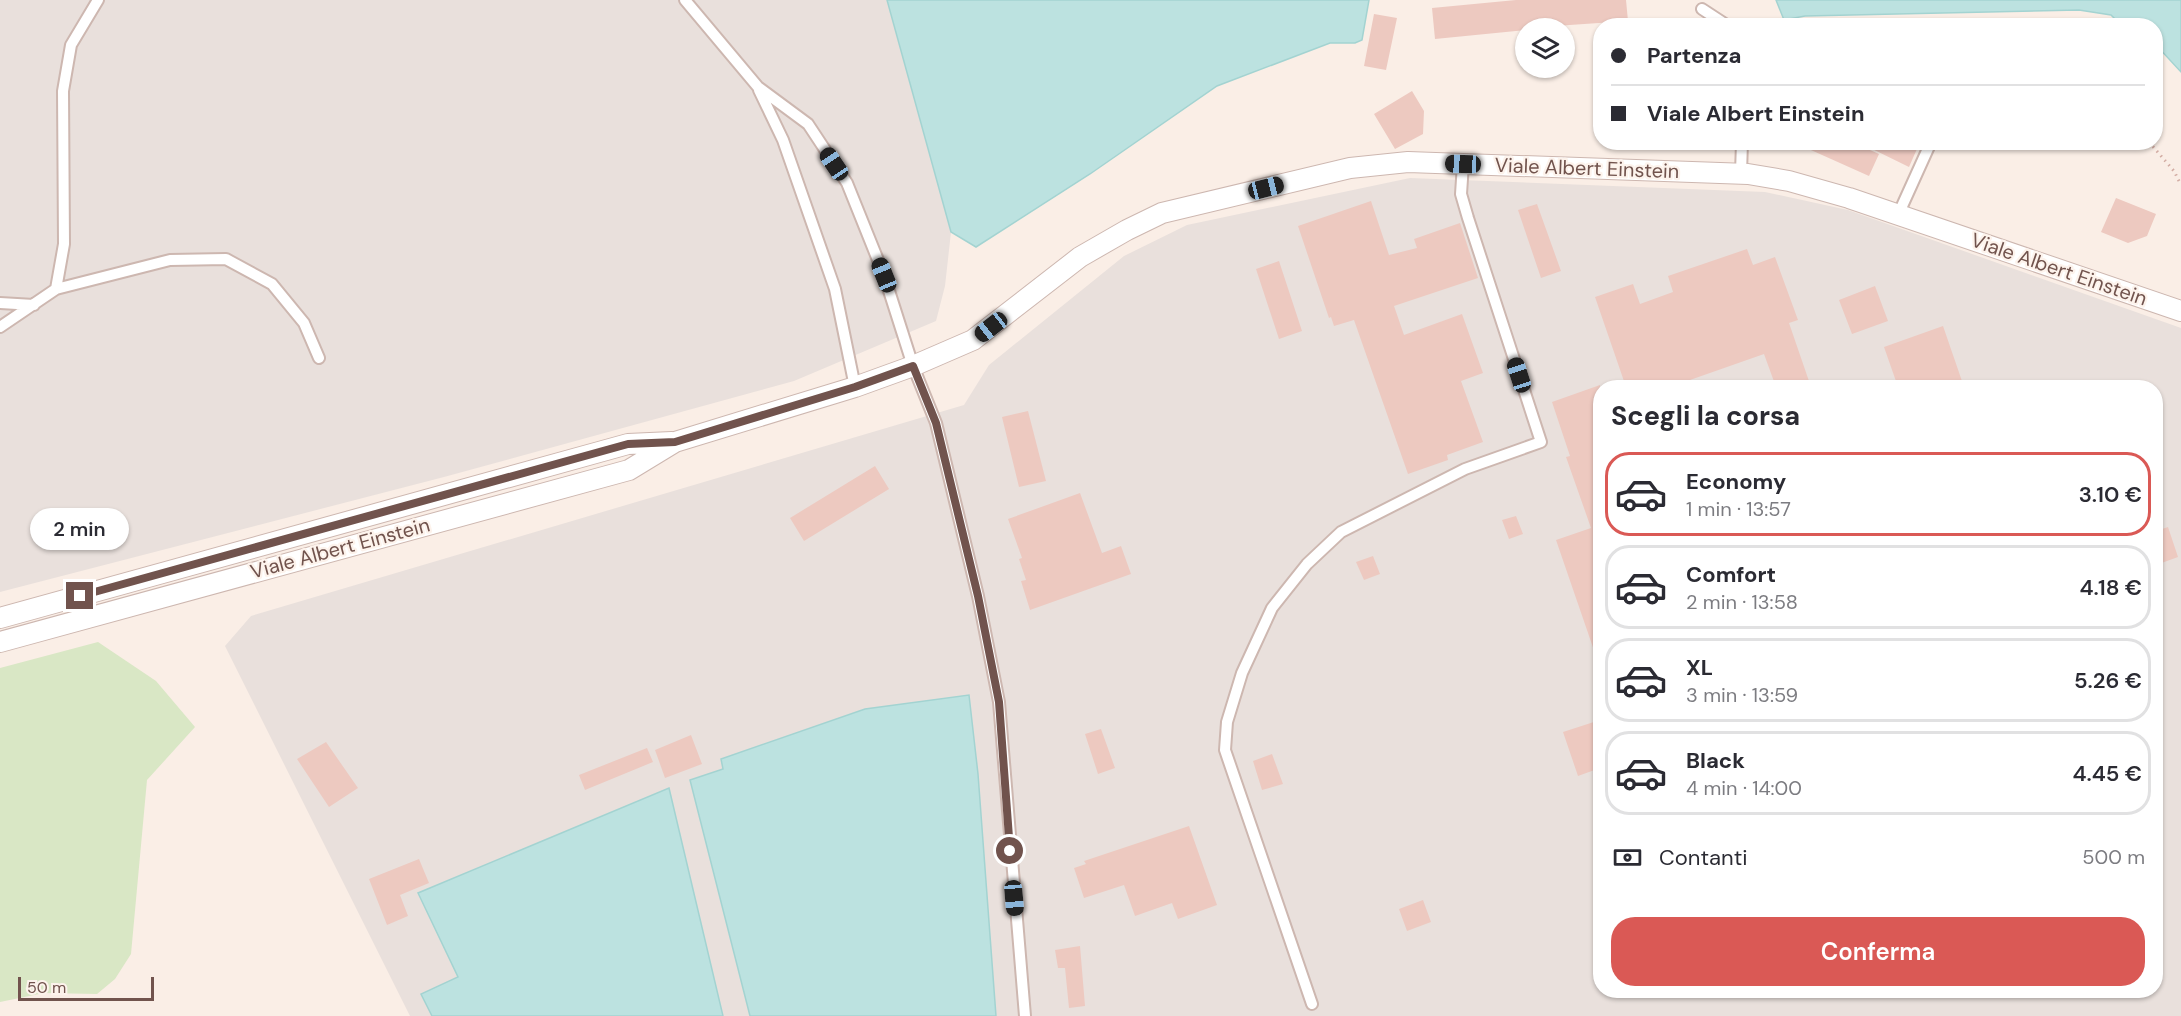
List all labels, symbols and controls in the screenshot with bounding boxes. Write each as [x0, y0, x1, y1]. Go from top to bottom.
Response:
map controls [1515, 18, 1575, 78]
button: layers [1515, 18, 1575, 78]
text: Partenza [1647, 41, 1741, 70]
text: Viale Albert Einstein [1647, 99, 1864, 128]
car [816, 144, 852, 184]
street label: Viale Albert Einstein [1494, 152, 1680, 184]
car [1445, 154, 1481, 174]
car [1246, 175, 1286, 201]
street label: Viale Albert Einstein [1967, 227, 2151, 311]
car [869, 255, 899, 295]
car [971, 309, 1011, 345]
car [1505, 355, 1533, 395]
text: Scegli la corsa [1611, 398, 1800, 433]
icon: car [1614, 467, 1668, 521]
text: Economy [1686, 467, 1786, 496]
text: 3.10 € [2079, 480, 2142, 509]
text: 1 min · 13:57 [1686, 496, 1791, 522]
callout: 2 min [31, 509, 130, 551]
street label: Viale Albert Einstein [247, 512, 433, 584]
text: 2 min [53, 516, 106, 542]
icon: car [1614, 560, 1668, 614]
text: Comfort [1686, 560, 1776, 589]
text: 4.18 € [2079, 573, 2142, 602]
route end [66, 582, 93, 609]
text: 2 min · 13:58 [1686, 589, 1798, 615]
icon: car [1614, 653, 1668, 707]
text: XL [1686, 653, 1713, 682]
text: 5.26 € [2074, 666, 2142, 695]
text: 3 min · 13:59 [1686, 682, 1798, 708]
icon: car [1614, 746, 1668, 800]
text: Black [1686, 746, 1745, 775]
text: 4.45 € [2073, 759, 2142, 788]
text: 4 min · 14:00 [1686, 775, 1802, 801]
route start [996, 837, 1023, 864]
icon: cash [1611, 841, 1644, 874]
text: Contanti [1659, 843, 1748, 872]
text: 500 m [2082, 844, 2145, 870]
car [1003, 879, 1025, 917]
button: Conferma [1611, 917, 2145, 986]
scale bar [18, 974, 154, 1002]
text: 50 m [27, 977, 66, 998]

